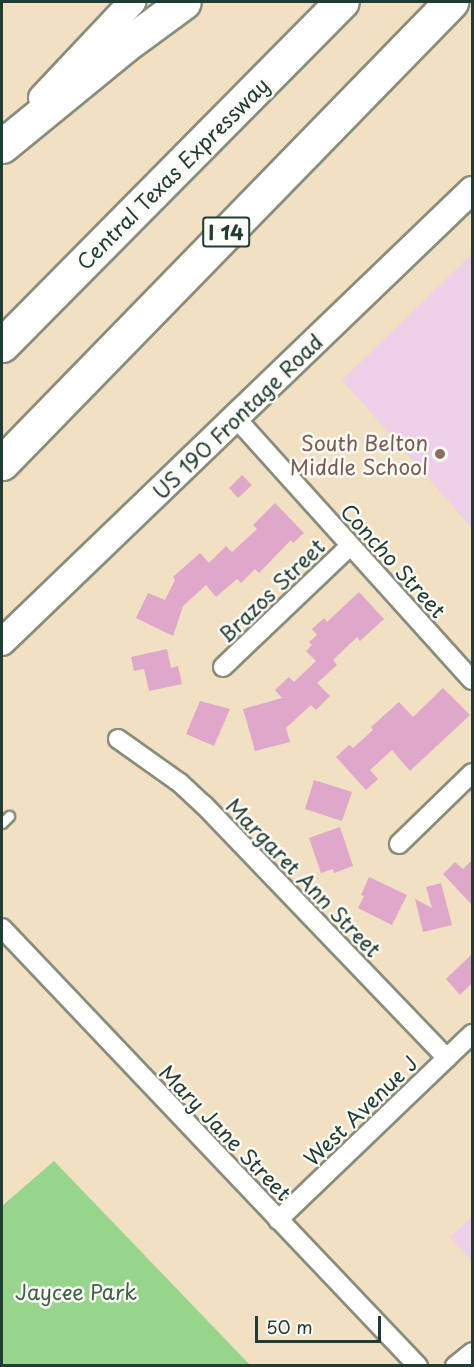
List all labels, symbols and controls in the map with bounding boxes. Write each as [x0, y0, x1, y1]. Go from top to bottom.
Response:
street label: Central Texas Expressway [70, 71, 274, 275]
road number: I 14 [200, 215, 252, 249]
street label: US 190 Frontage Road [146, 328, 328, 504]
place label: South Belton Middle School [288, 429, 428, 479]
marker: South Belton Middle School [433, 447, 447, 461]
street label: Concho Street [336, 498, 452, 622]
street label: Brazos Street [212, 533, 330, 647]
street label: Margaret Ann Street [220, 791, 388, 963]
street label: West Avenue J [298, 1050, 422, 1170]
street label: Mary Jane Street [155, 1059, 297, 1205]
park label: Jaycee Park [14, 1278, 138, 1304]
scale bar [258, 1304, 384, 1342]
text: 50 m [266, 1313, 313, 1340]

